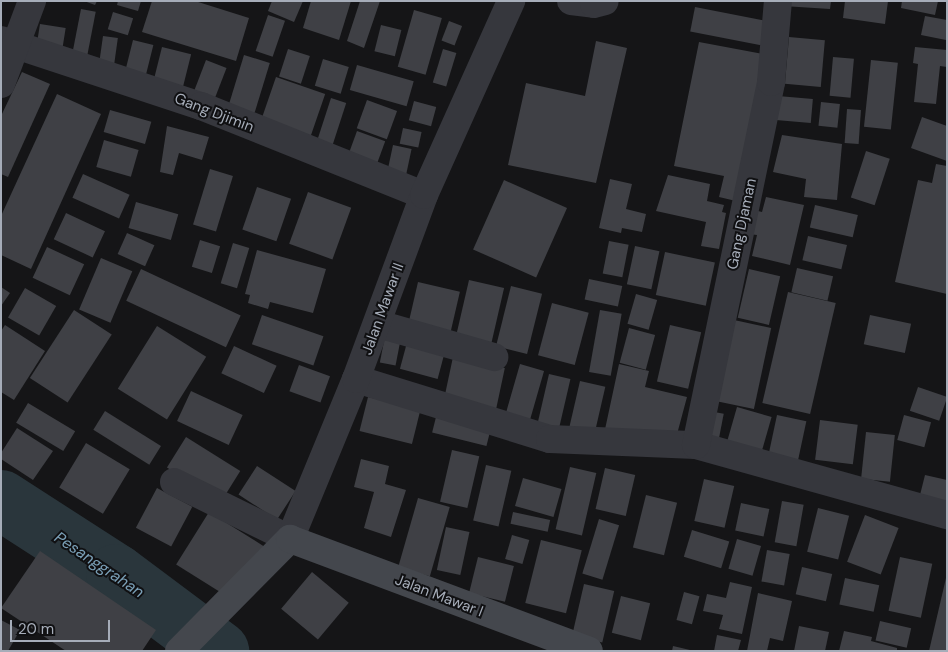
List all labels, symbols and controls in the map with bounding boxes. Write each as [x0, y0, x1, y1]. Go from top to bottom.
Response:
street label: Gang Djimin [172, 90, 256, 136]
street label: Gang Djaman [724, 177, 760, 271]
street label: Jalan Mawar II [358, 261, 408, 357]
water label: Pesanggrahan [51, 528, 147, 602]
street label: Jalan Mawar I [392, 571, 486, 621]
scale bar [12, 610, 112, 642]
text: 20 m [18, 619, 54, 639]

